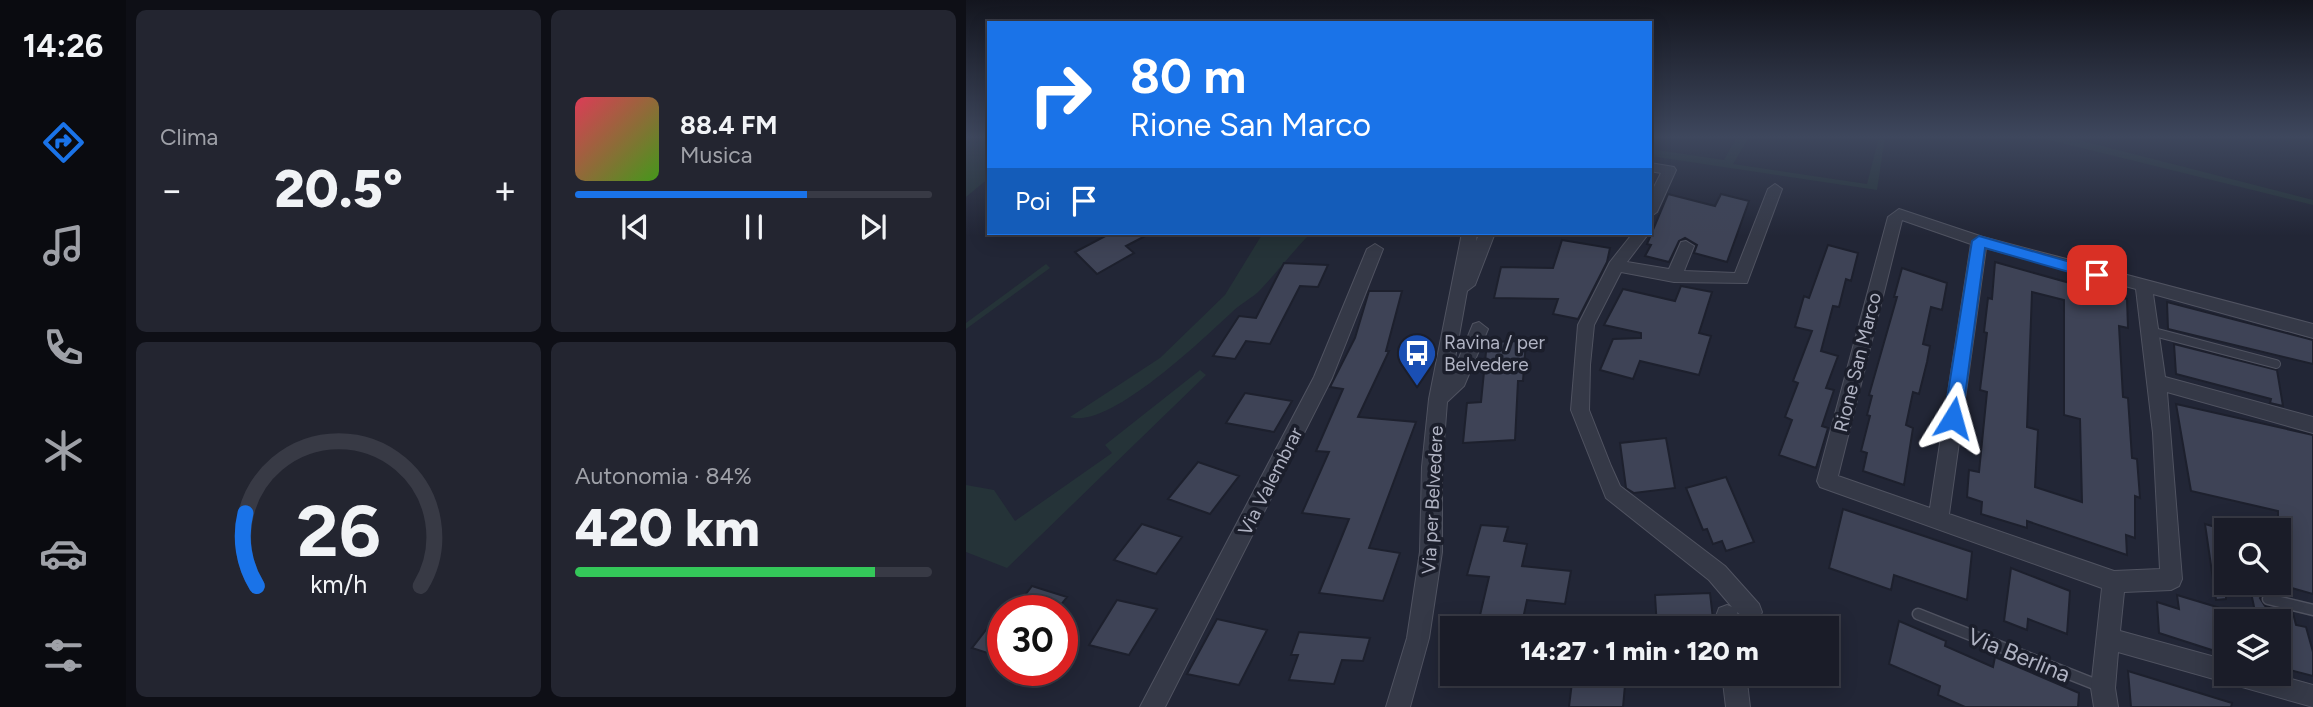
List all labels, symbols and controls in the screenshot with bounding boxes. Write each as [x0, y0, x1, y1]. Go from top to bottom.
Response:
text: 14:26 [23, 27, 103, 65]
text: 80 m [1130, 46, 1246, 105]
icon: right [1015, 49, 1106, 140]
text: Rione San Marco [1130, 106, 1371, 144]
text: 88.4 FM [680, 109, 778, 141]
icon: directions [39, 118, 88, 167]
text: Clima [160, 123, 218, 151]
text: Musica [680, 141, 753, 169]
text: 20.5° [274, 158, 403, 220]
text: − [160, 167, 184, 213]
text: + [493, 167, 517, 213]
icon: arrive [1065, 182, 1103, 220]
text: Poi [1015, 185, 1051, 217]
icon: previous [616, 208, 654, 246]
icon: pause [735, 208, 773, 246]
icon: next [854, 208, 892, 246]
icon: music [39, 221, 88, 270]
pin [2067, 245, 2127, 305]
icon: arrive [2078, 256, 2116, 294]
street label: Rione San Marco [1829, 290, 1886, 434]
icon: phone [39, 323, 88, 372]
place label: Ravina / per Belvedere [1444, 331, 1545, 376]
bus stop icon: Ravina / per Belvedere [1396, 332, 1438, 387]
position arrow [1916, 381, 1990, 455]
street label: Via Valembrar [1233, 423, 1308, 539]
street label: Via per Belvedere [1417, 425, 1448, 575]
icon: climate [39, 426, 88, 475]
text: Autonomia · 84% [575, 462, 752, 490]
text: 26 [296, 487, 381, 574]
text: 420 km [575, 497, 760, 559]
map controls [2214, 518, 2291, 686]
button: search [2214, 518, 2291, 595]
icon: car [39, 529, 88, 578]
text: km/h [310, 568, 367, 598]
speed limit sign: 30 [987, 595, 1078, 686]
button: layers [2214, 609, 2291, 686]
street label: Via Berlina [1964, 622, 2074, 688]
icon: filters [39, 631, 88, 680]
text: 14:27 · 1 min · 120 m [1520, 635, 1759, 667]

